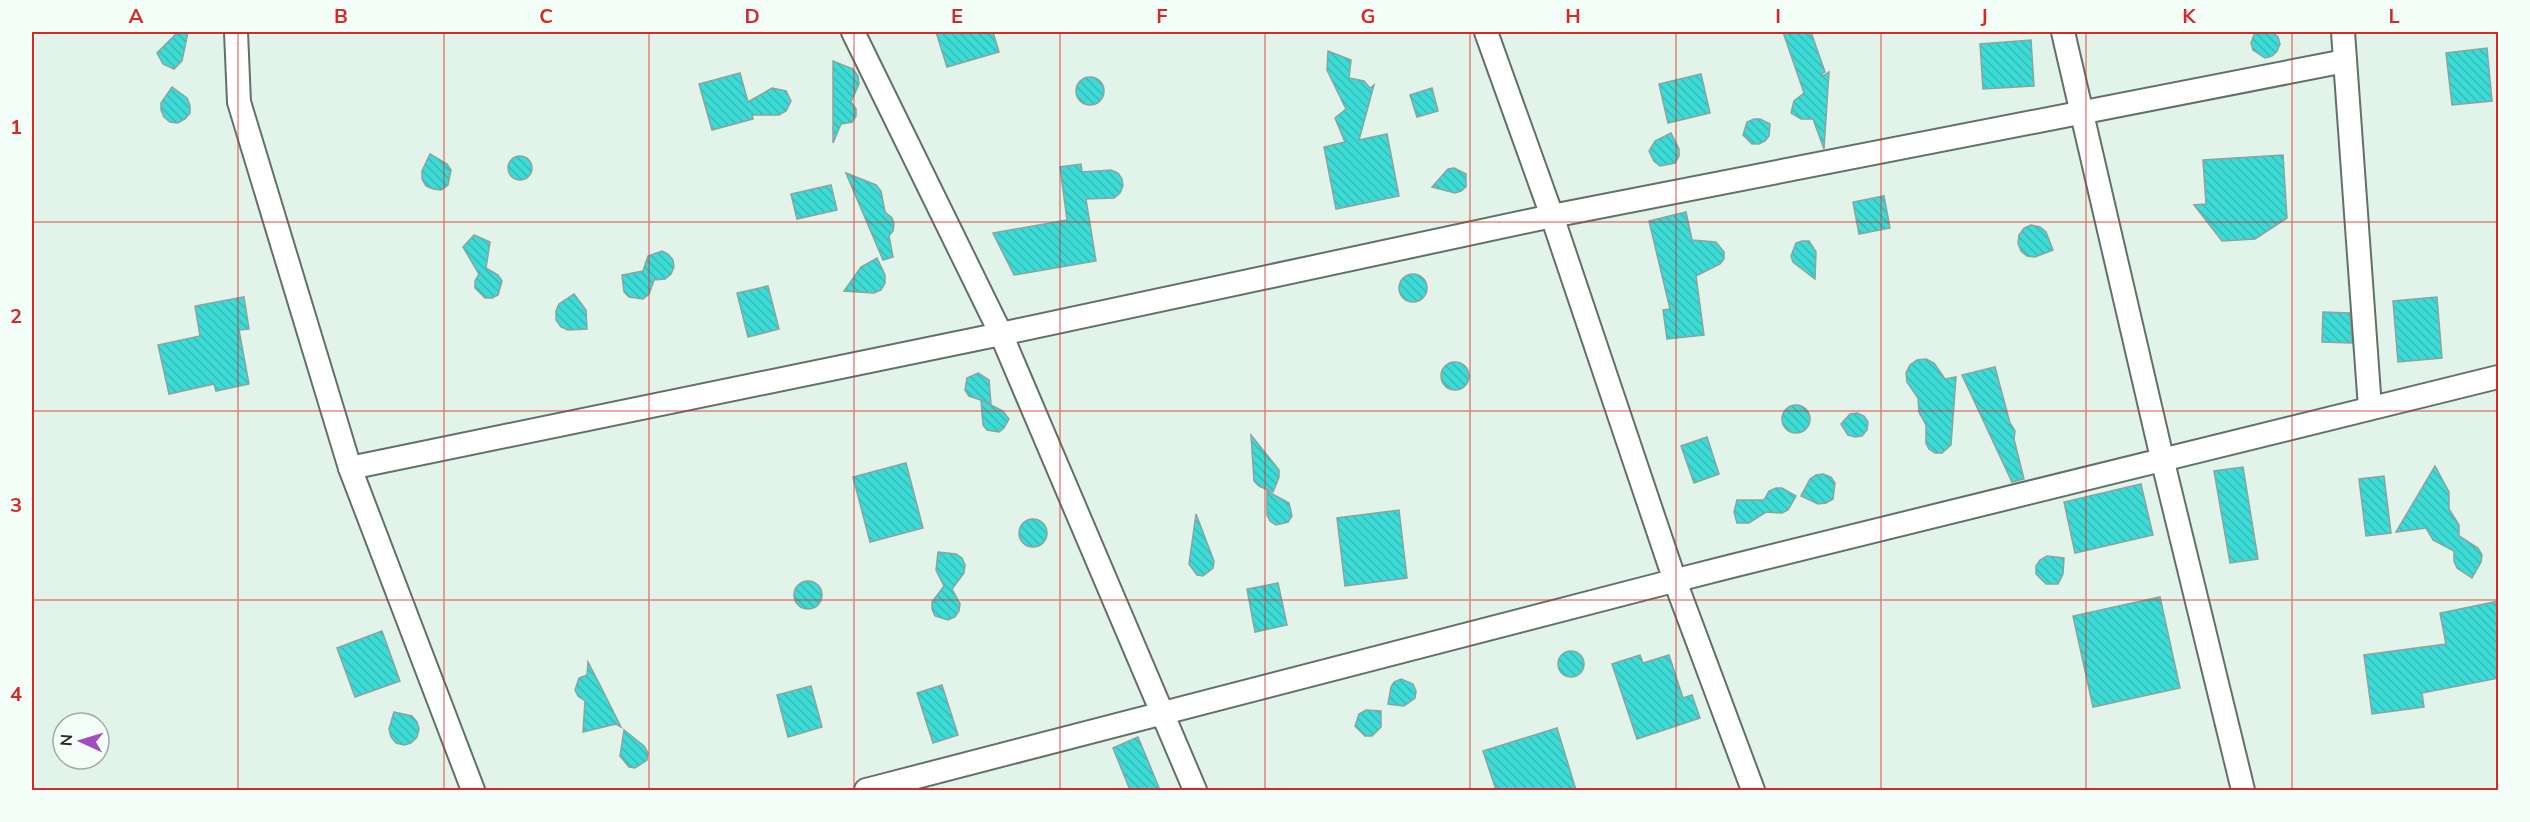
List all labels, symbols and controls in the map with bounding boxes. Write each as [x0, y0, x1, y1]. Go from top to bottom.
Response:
text: A [129, 3, 144, 28]
text: B [334, 3, 348, 28]
text: C [539, 3, 553, 28]
text: D [744, 3, 760, 28]
text: E [951, 3, 963, 28]
text: F [1156, 3, 1168, 28]
text: G [1361, 3, 1375, 28]
text: H [1565, 3, 1581, 28]
text: I [1775, 3, 1781, 28]
text: J [1980, 3, 1988, 28]
text: K [2182, 3, 2196, 28]
text: L [2388, 3, 2400, 28]
text: 1 [10, 114, 22, 139]
text: 2 [10, 303, 22, 328]
text: 3 [10, 492, 22, 517]
text: 4 [10, 681, 22, 706]
north arrow [51, 711, 111, 771]
text: N [56, 733, 76, 747]

